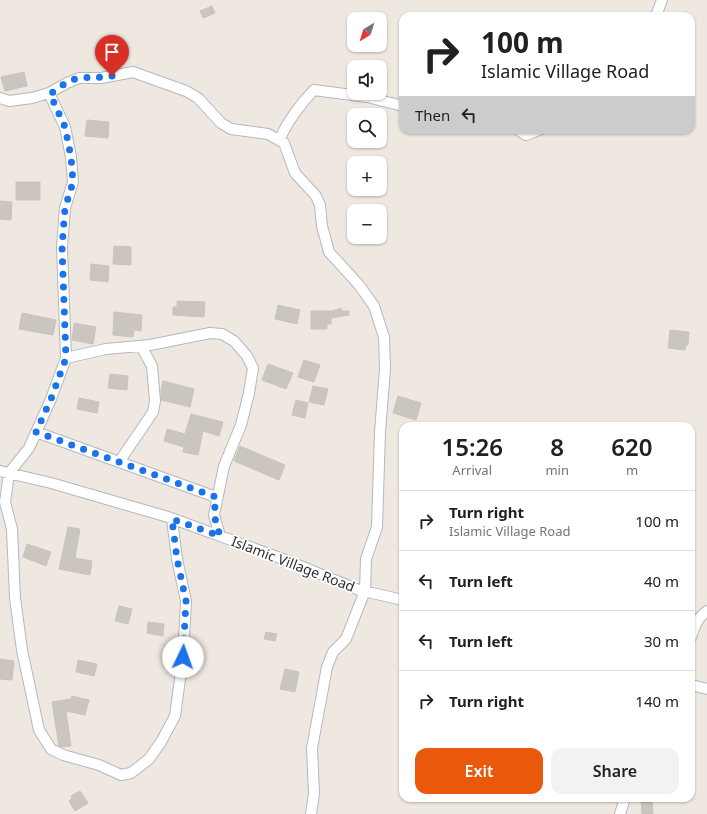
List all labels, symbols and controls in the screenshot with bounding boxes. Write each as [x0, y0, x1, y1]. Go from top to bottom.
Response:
north arrow [347, 12, 387, 52]
map controls [347, 12, 387, 244]
text: 100 m [481, 23, 564, 61]
icon: right [415, 28, 467, 80]
pin [95, 35, 129, 76]
icon: arrive [101, 41, 123, 63]
text: Islamic Village Road [481, 59, 649, 83]
button: sound [347, 60, 387, 100]
icon: left [458, 104, 480, 126]
text: Then [415, 105, 450, 125]
button: search [347, 108, 387, 148]
button: + [347, 156, 387, 196]
button: − [347, 204, 387, 244]
text: 15:26 [441, 430, 503, 463]
text: 8 [550, 430, 564, 463]
text: 620 [611, 430, 653, 463]
text: Arrival [452, 461, 492, 479]
text: min [545, 461, 569, 479]
text: m [626, 461, 638, 479]
text: Turn right [449, 502, 524, 522]
icon: right [415, 510, 437, 532]
text: 100 m [635, 511, 679, 531]
text: Islamic Village Road [449, 522, 571, 540]
street label: Islamic Village Road [229, 531, 358, 596]
icon: left [415, 570, 437, 592]
text: Turn left [449, 571, 513, 591]
text: 40 m [644, 571, 679, 591]
icon: left [415, 630, 437, 652]
text: Turn left [449, 631, 513, 651]
text: 30 m [644, 631, 679, 651]
position arrow [162, 636, 204, 678]
icon: right [415, 690, 437, 712]
text: Turn right [449, 691, 524, 711]
text: 140 m [635, 691, 679, 711]
button: Exit [415, 748, 543, 794]
button: Share [551, 748, 679, 794]

